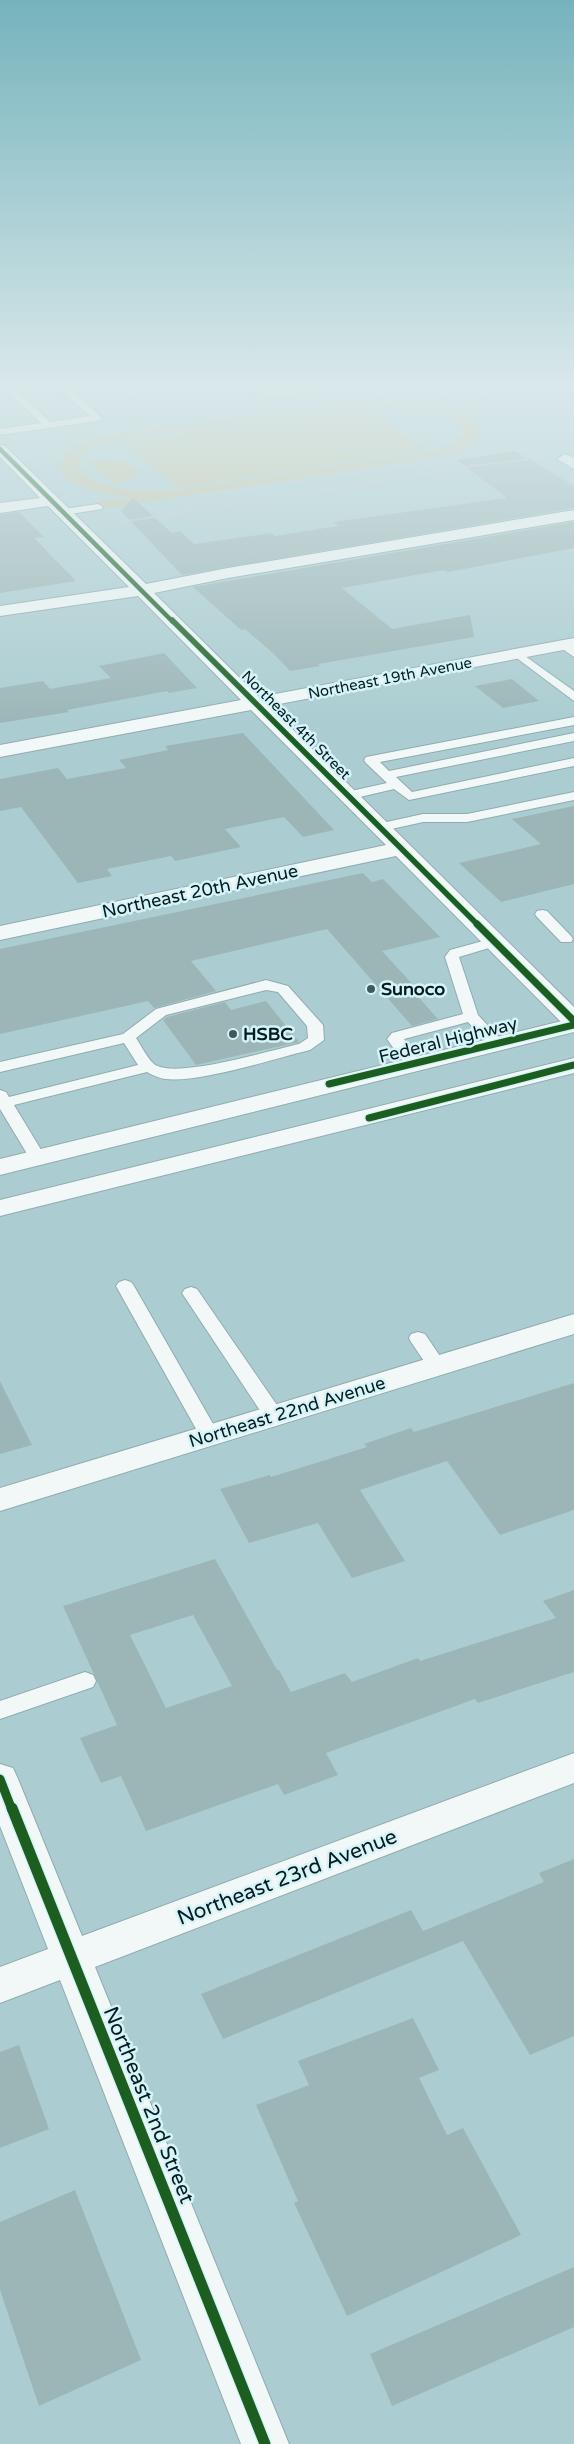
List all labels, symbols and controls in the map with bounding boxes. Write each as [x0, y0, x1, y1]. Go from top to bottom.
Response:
street label: Northeast 19th Avenue [307, 653, 473, 703]
street label: Northeast 4th Street [238, 667, 354, 783]
street label: Northeast 20th Avenue [100, 859, 300, 923]
place label: Sunoco [381, 978, 445, 1000]
marker: Sunoco [365, 983, 377, 995]
street label: Federal Highway [376, 1012, 520, 1068]
place label: HSBC [243, 1023, 293, 1045]
marker: HSBC [227, 1028, 239, 1040]
street label: Northeast 22nd Avenue [186, 1372, 388, 1452]
street label: Northeast 23rd Avenue [174, 1824, 401, 1931]
street label: Northeast 2nd Street [98, 2003, 199, 2207]

